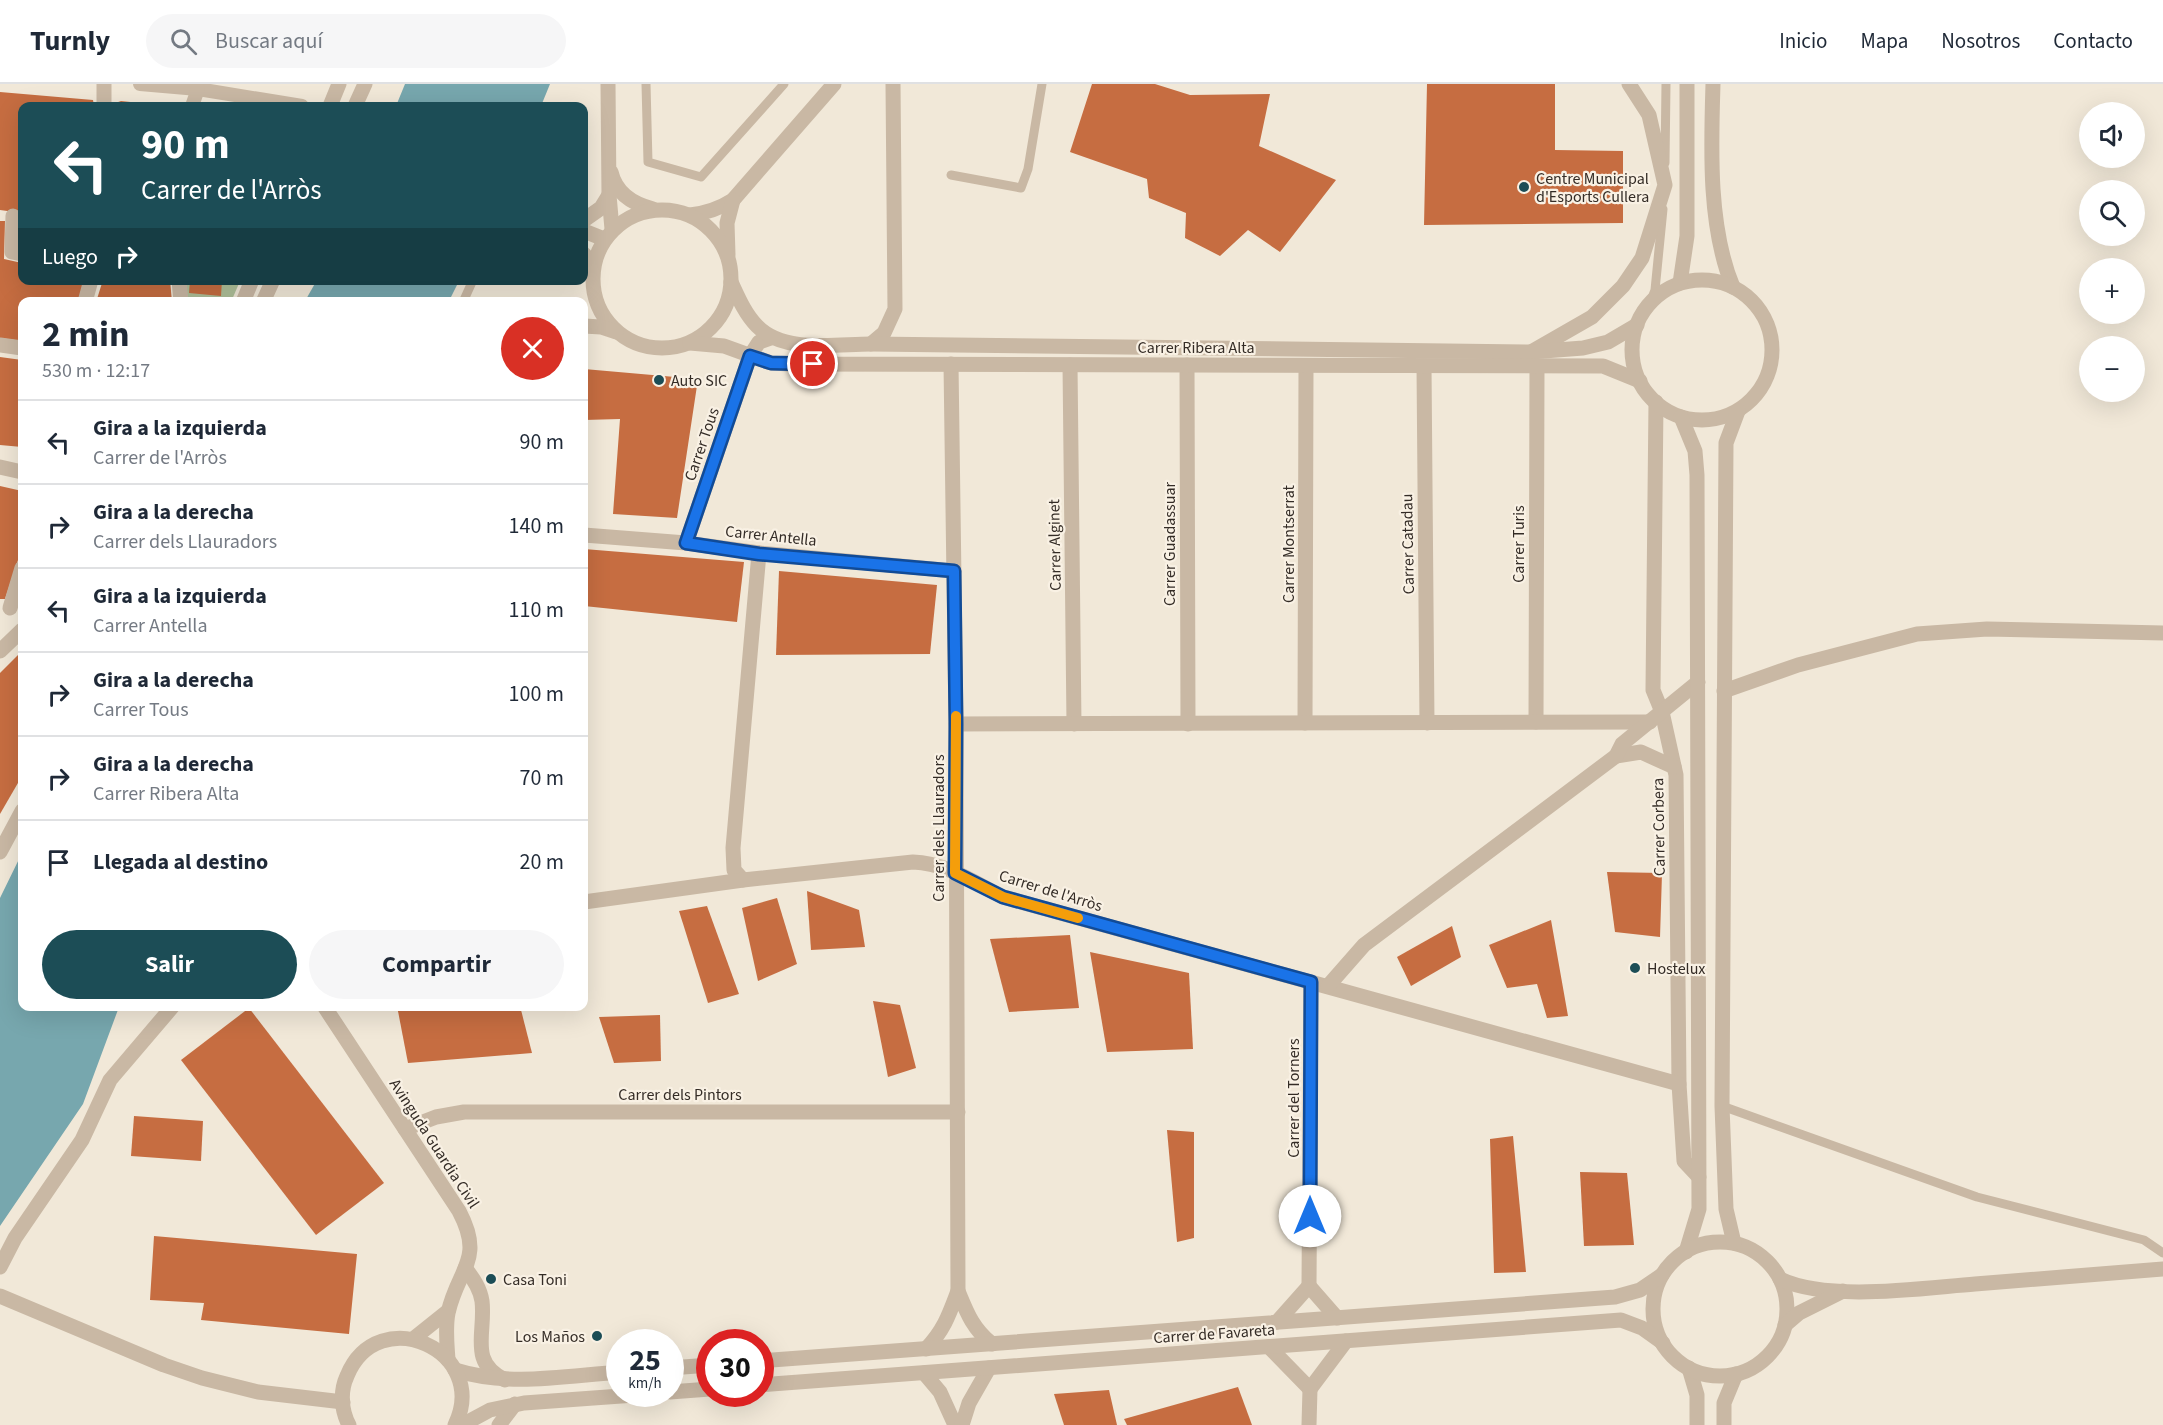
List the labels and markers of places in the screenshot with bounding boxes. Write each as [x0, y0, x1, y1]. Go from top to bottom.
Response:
place label: Centre Municipal d'Esports Cullera [1536, 168, 1649, 208]
marker: Centre Municipal d'Esports Cullera [1517, 180, 1531, 194]
pin [787, 338, 838, 389]
place label: Auto SIC [671, 370, 727, 392]
marker: Auto SIC [652, 373, 666, 387]
place label: Hostelux [1647, 958, 1706, 980]
marker: Hostelux [1628, 961, 1642, 975]
place label: Casa Toni [503, 1269, 567, 1291]
marker: Casa Toni [484, 1272, 498, 1286]
place label: Los Maños [515, 1326, 585, 1348]
marker: Los Maños [590, 1329, 604, 1343]

